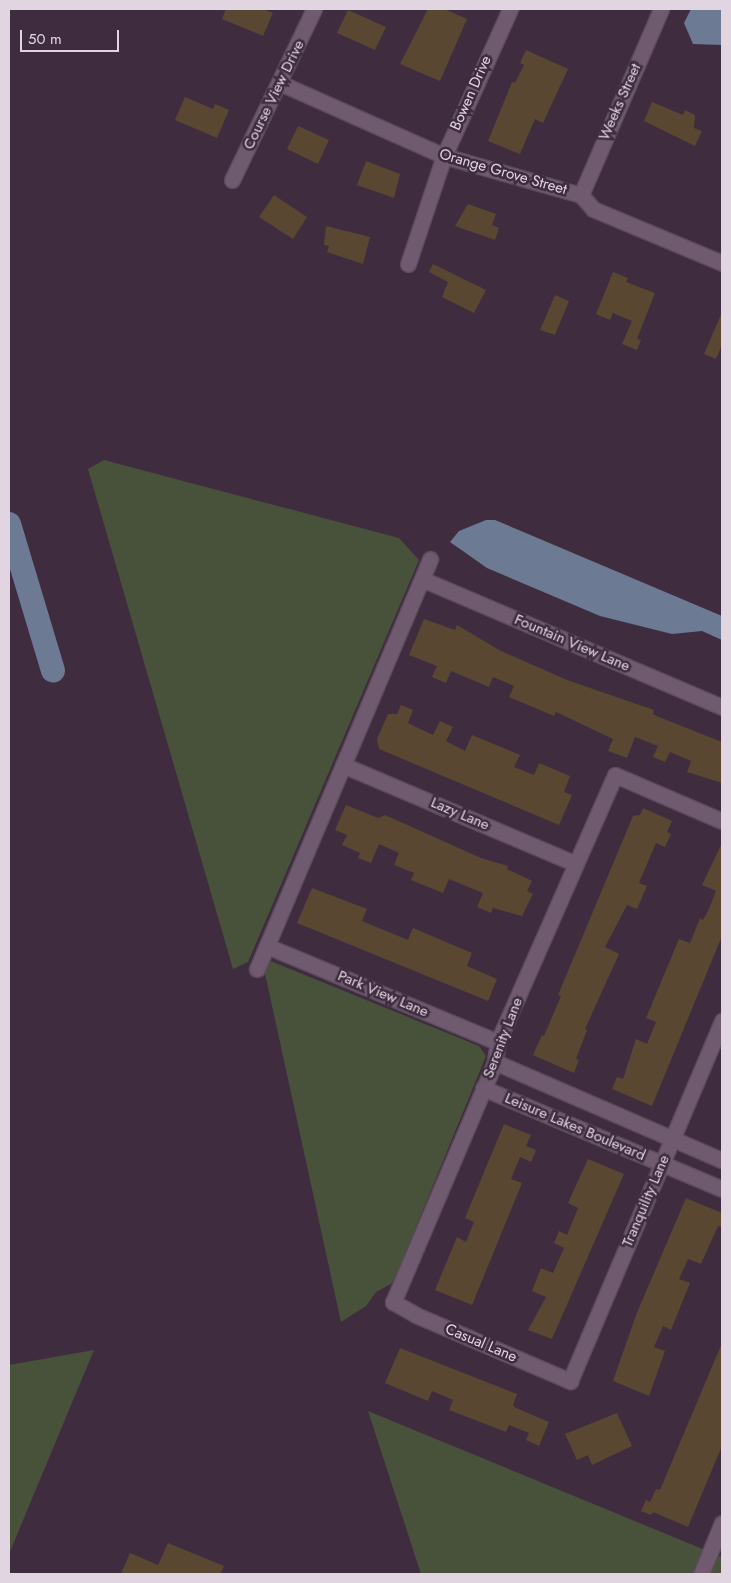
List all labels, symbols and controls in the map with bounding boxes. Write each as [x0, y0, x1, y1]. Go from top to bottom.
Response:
scale bar [22, 20, 121, 52]
text: 50 m [28, 28, 62, 50]
street label: Course View Drive [240, 38, 308, 152]
street label: Bowen Drive [447, 53, 495, 133]
street label: Weeks Street [595, 61, 645, 143]
street label: Orange Grove Street [437, 145, 569, 199]
street label: Fountain View Lane [512, 611, 632, 675]
street label: Lazy Lane [428, 794, 492, 834]
street label: Park View Lane [335, 967, 431, 1021]
street label: Serenity Lane [479, 995, 527, 1081]
street label: Leisure Lakes Boulevard [502, 1089, 648, 1165]
street label: Tranquility Lane [619, 1152, 673, 1250]
street label: Casual Lane [442, 1320, 520, 1366]

